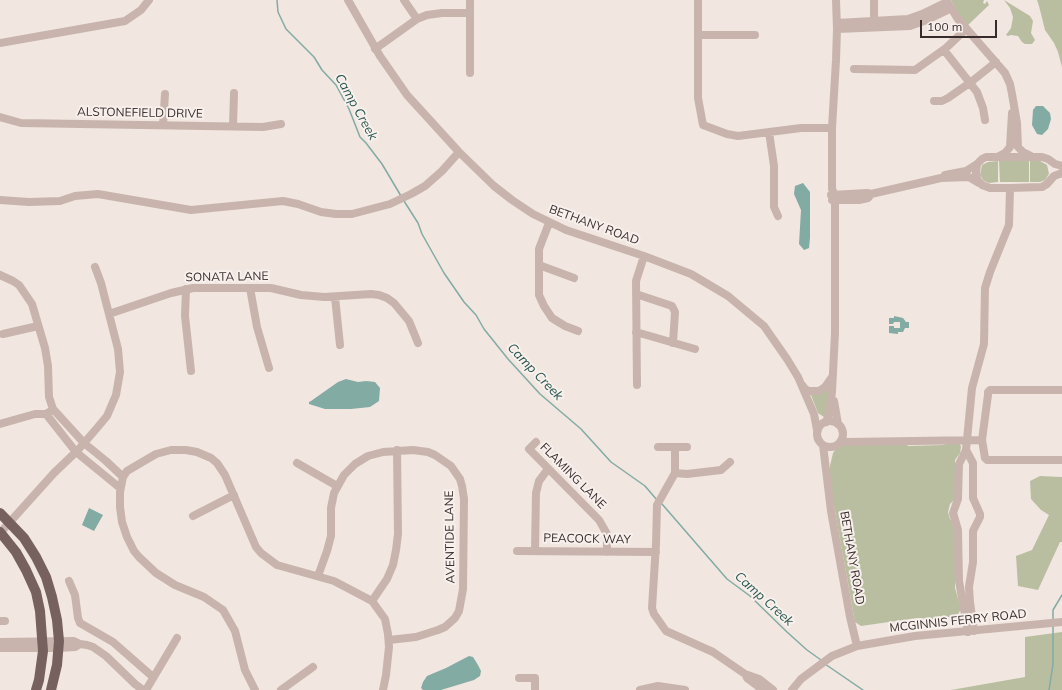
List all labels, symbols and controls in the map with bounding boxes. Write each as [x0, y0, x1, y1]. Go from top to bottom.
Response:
scale bar [922, 12, 999, 38]
text: 100 m [927, 19, 962, 34]
water label: Camp Creek [331, 71, 381, 143]
street label: ALSTONEFIELD DRIVE [77, 105, 203, 121]
street label: BETHANY ROAD [547, 202, 641, 248]
street label: SONATA LANE [185, 269, 269, 285]
water label: Camp Creek [504, 340, 566, 404]
street label: FLAMING LANE [537, 440, 609, 512]
street label: AVENTIDE LANE [442, 490, 458, 584]
street label: BETHANY ROAD [837, 510, 867, 606]
street label: PEACOCK WAY [543, 531, 631, 547]
water label: Camp Creek [731, 569, 797, 629]
street label: MCGINNIS FERRY ROAD [889, 607, 1027, 635]

